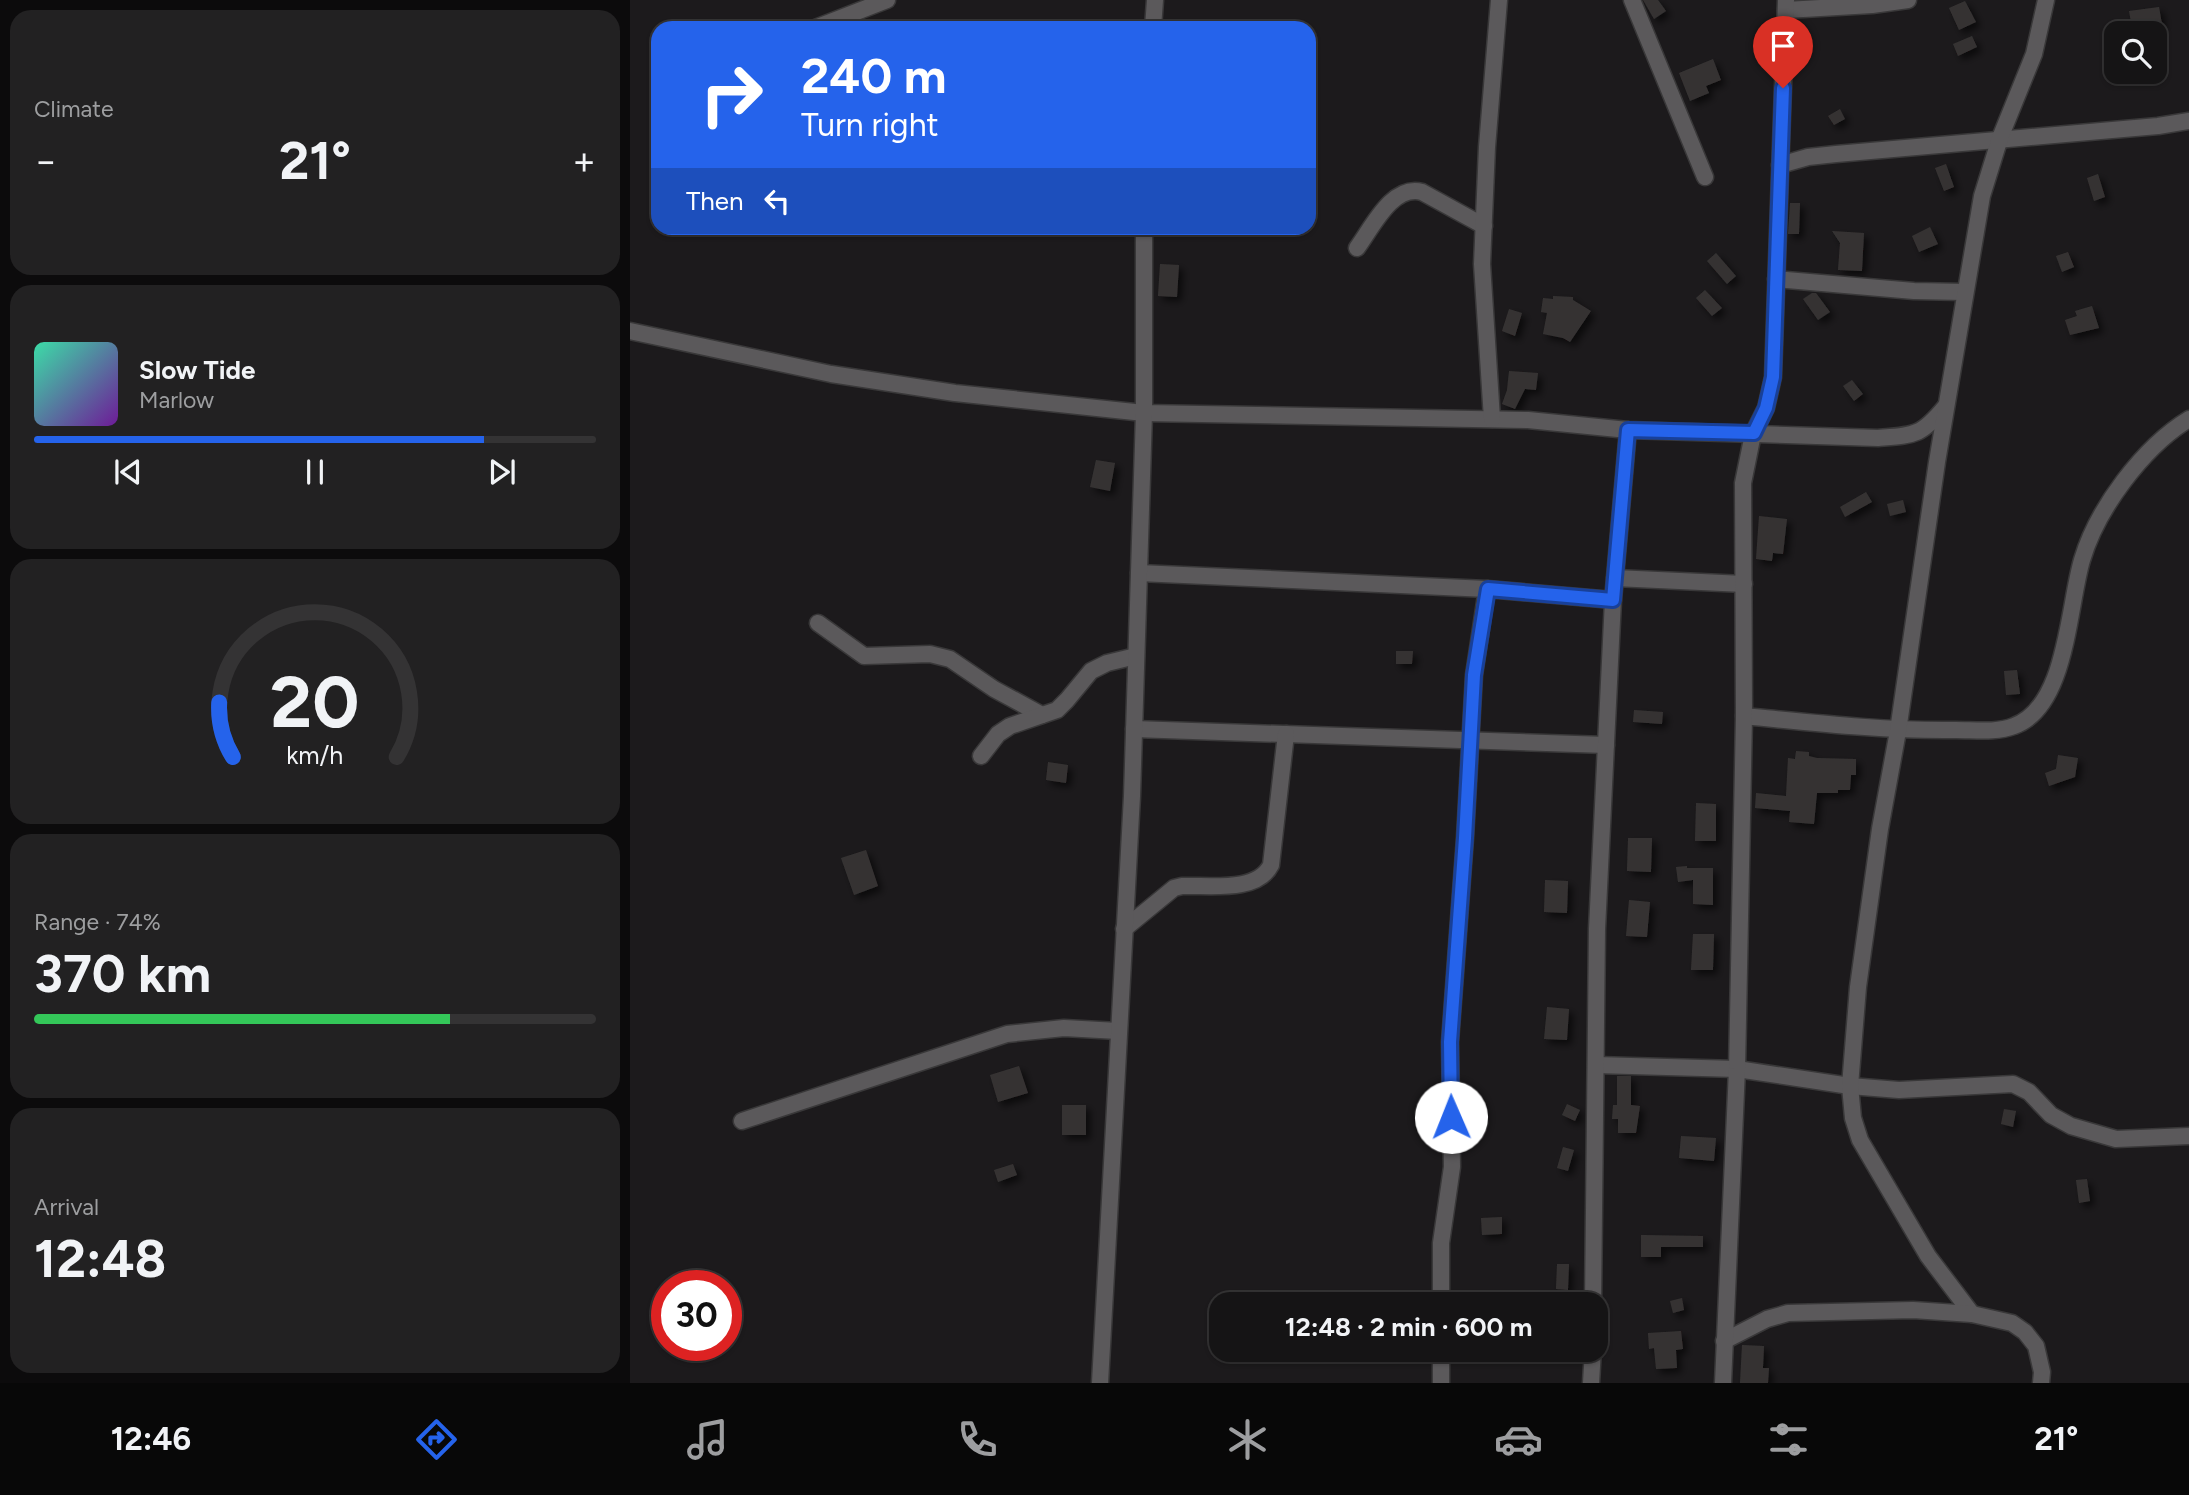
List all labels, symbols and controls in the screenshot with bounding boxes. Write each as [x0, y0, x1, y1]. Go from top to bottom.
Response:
pin [1753, 16, 1813, 88]
map controls [2104, 21, 2167, 84]
button: search [2104, 21, 2167, 84]
icon: arrive [1764, 27, 1802, 65]
text: 240 m [801, 46, 947, 105]
icon: right [686, 49, 777, 140]
text: Climate [34, 95, 113, 123]
text: Turn right [801, 106, 939, 144]
text: 21° [279, 130, 351, 192]
text: − [34, 138, 58, 184]
text: + [572, 138, 596, 184]
icon: left [758, 182, 796, 220]
text: Then [686, 185, 744, 217]
text: Slow Tide [139, 354, 255, 386]
text: Marlow [139, 386, 214, 414]
icon: previous [109, 453, 147, 491]
icon: pause [296, 453, 334, 491]
icon: next [483, 453, 521, 491]
text: 20 [270, 659, 360, 746]
text: km/h [286, 740, 344, 770]
text: Range · 74% [34, 908, 161, 936]
text: 370 km [34, 943, 211, 1005]
position arrow [1414, 1080, 1488, 1154]
text: Arrival [34, 1193, 99, 1221]
text: 12:48 [34, 1228, 166, 1290]
speed limit sign: 30 [651, 1270, 742, 1361]
text: 12:48 · 2 min · 600 m [1285, 1311, 1532, 1343]
icon: directions [412, 1415, 461, 1464]
icon: music [683, 1415, 732, 1464]
icon: phone [953, 1415, 1002, 1464]
icon: climate [1223, 1415, 1272, 1464]
icon: car [1494, 1415, 1543, 1464]
icon: filters [1764, 1415, 1813, 1464]
text: 12:46 [111, 1420, 191, 1458]
text: 21° [2034, 1420, 2078, 1458]

